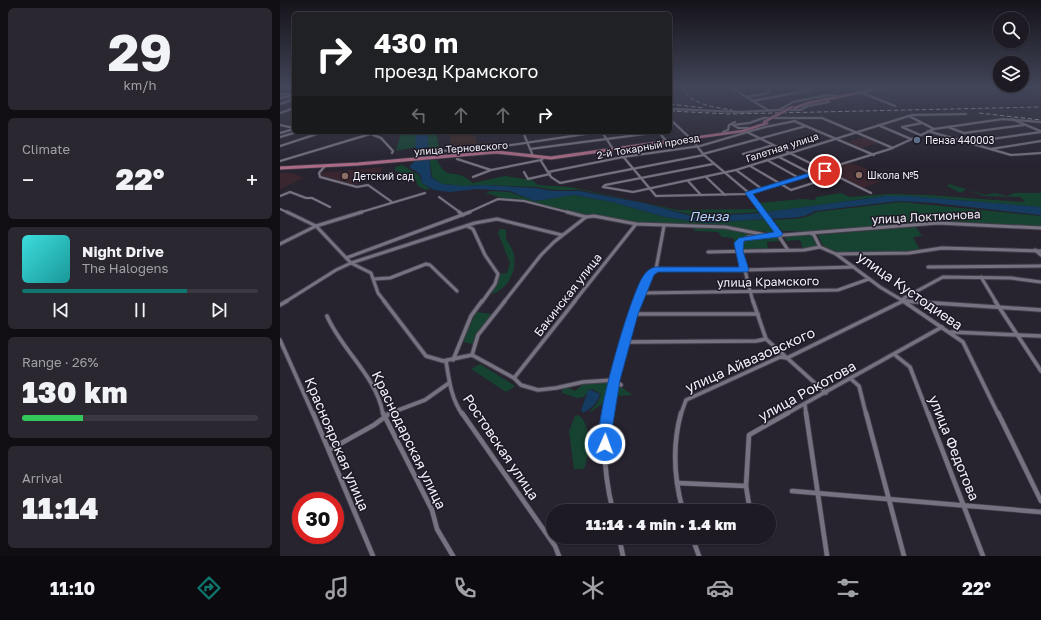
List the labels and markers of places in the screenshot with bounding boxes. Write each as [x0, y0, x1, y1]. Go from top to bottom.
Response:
place label: Пенза 440003 [925, 134, 995, 146]
marker: Пенза 440003 [912, 135, 922, 145]
pin [808, 154, 842, 188]
place label: Школа №5 [867, 169, 919, 181]
place label: Детский сад [353, 170, 414, 182]
marker: Школа №5 [854, 170, 864, 180]
marker: Детский сад [340, 171, 350, 181]

